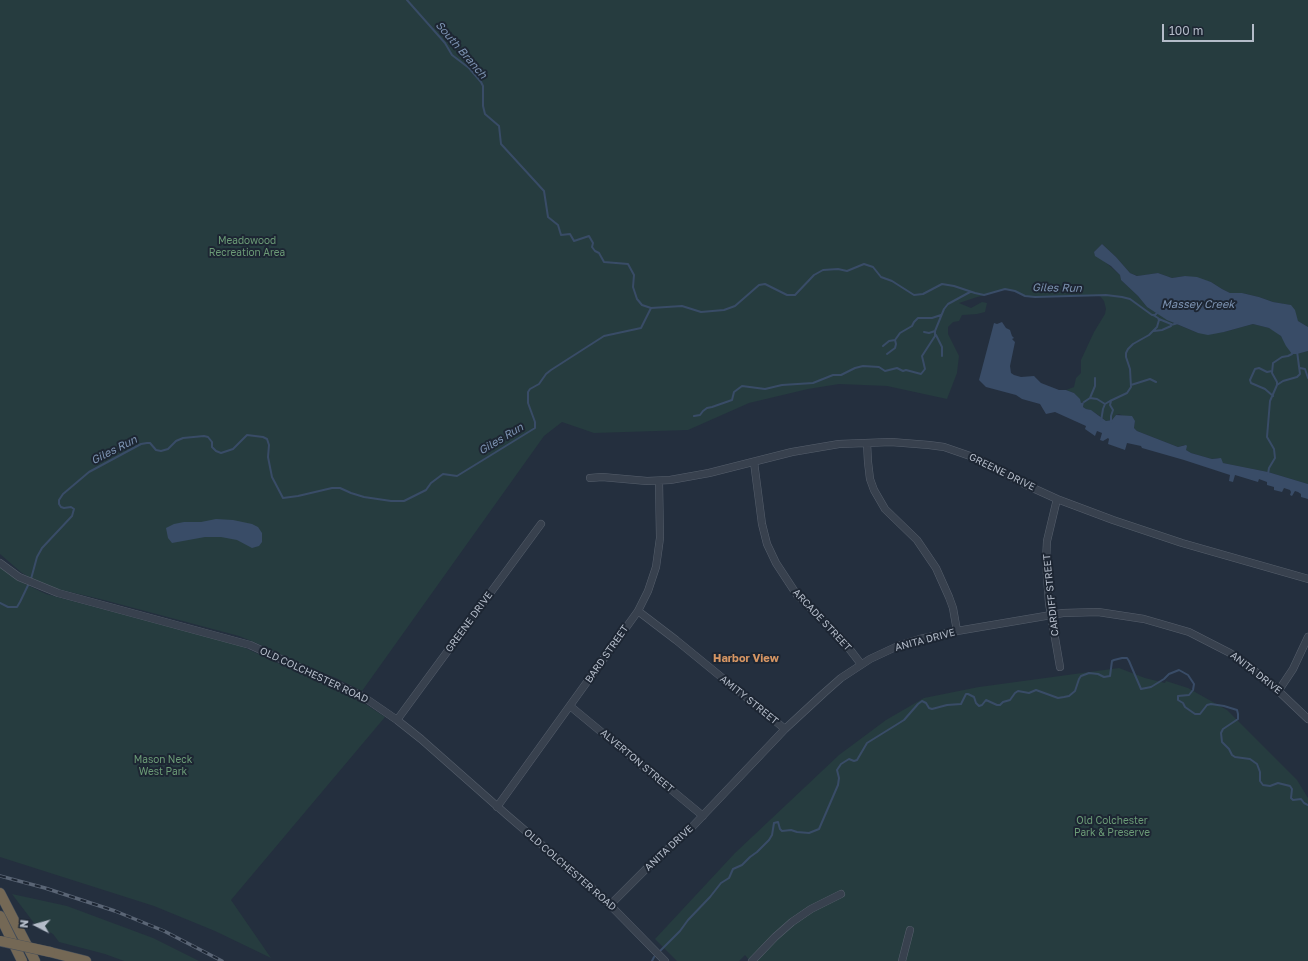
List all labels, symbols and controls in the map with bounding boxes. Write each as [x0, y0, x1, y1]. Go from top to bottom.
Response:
scale bar [1164, 16, 1256, 42]
water label: South Branch [433, 19, 489, 81]
text: 100 m [1169, 23, 1203, 38]
park label: Meadowood Recreation Area [209, 235, 285, 258]
water label: Giles Run [1032, 281, 1082, 295]
water label: Massey Creek [1161, 298, 1235, 312]
water label: Giles Run [476, 421, 526, 457]
water label: Giles Run [89, 433, 139, 467]
street label: GREENE DRIVE [967, 451, 1037, 493]
street label: CARDIFF STREET [1041, 553, 1061, 637]
street label: ARCADE STREET [790, 587, 854, 653]
street label: GREENE DRIVE [443, 589, 495, 655]
street label: BARD STREET [583, 623, 631, 685]
street label: ANITA DRIVE [894, 626, 956, 654]
street label: OLD COLCHESTER ROAD [258, 645, 370, 705]
street label: ANITA DRIVE [1228, 649, 1284, 697]
district label: Harbor View [713, 652, 779, 666]
street label: AMITY STREET [717, 673, 781, 727]
street label: ALVERTON STREET [598, 727, 676, 795]
park label: Mason Neck West Park [134, 754, 192, 778]
park label: Old Colchester Park & Preserve [1074, 815, 1150, 838]
street label: ANITA DRIVE [642, 823, 696, 873]
street label: OLD COLCHESTER ROAD [521, 827, 619, 913]
north arrow [16, 905, 56, 945]
text: N [17, 919, 30, 929]

